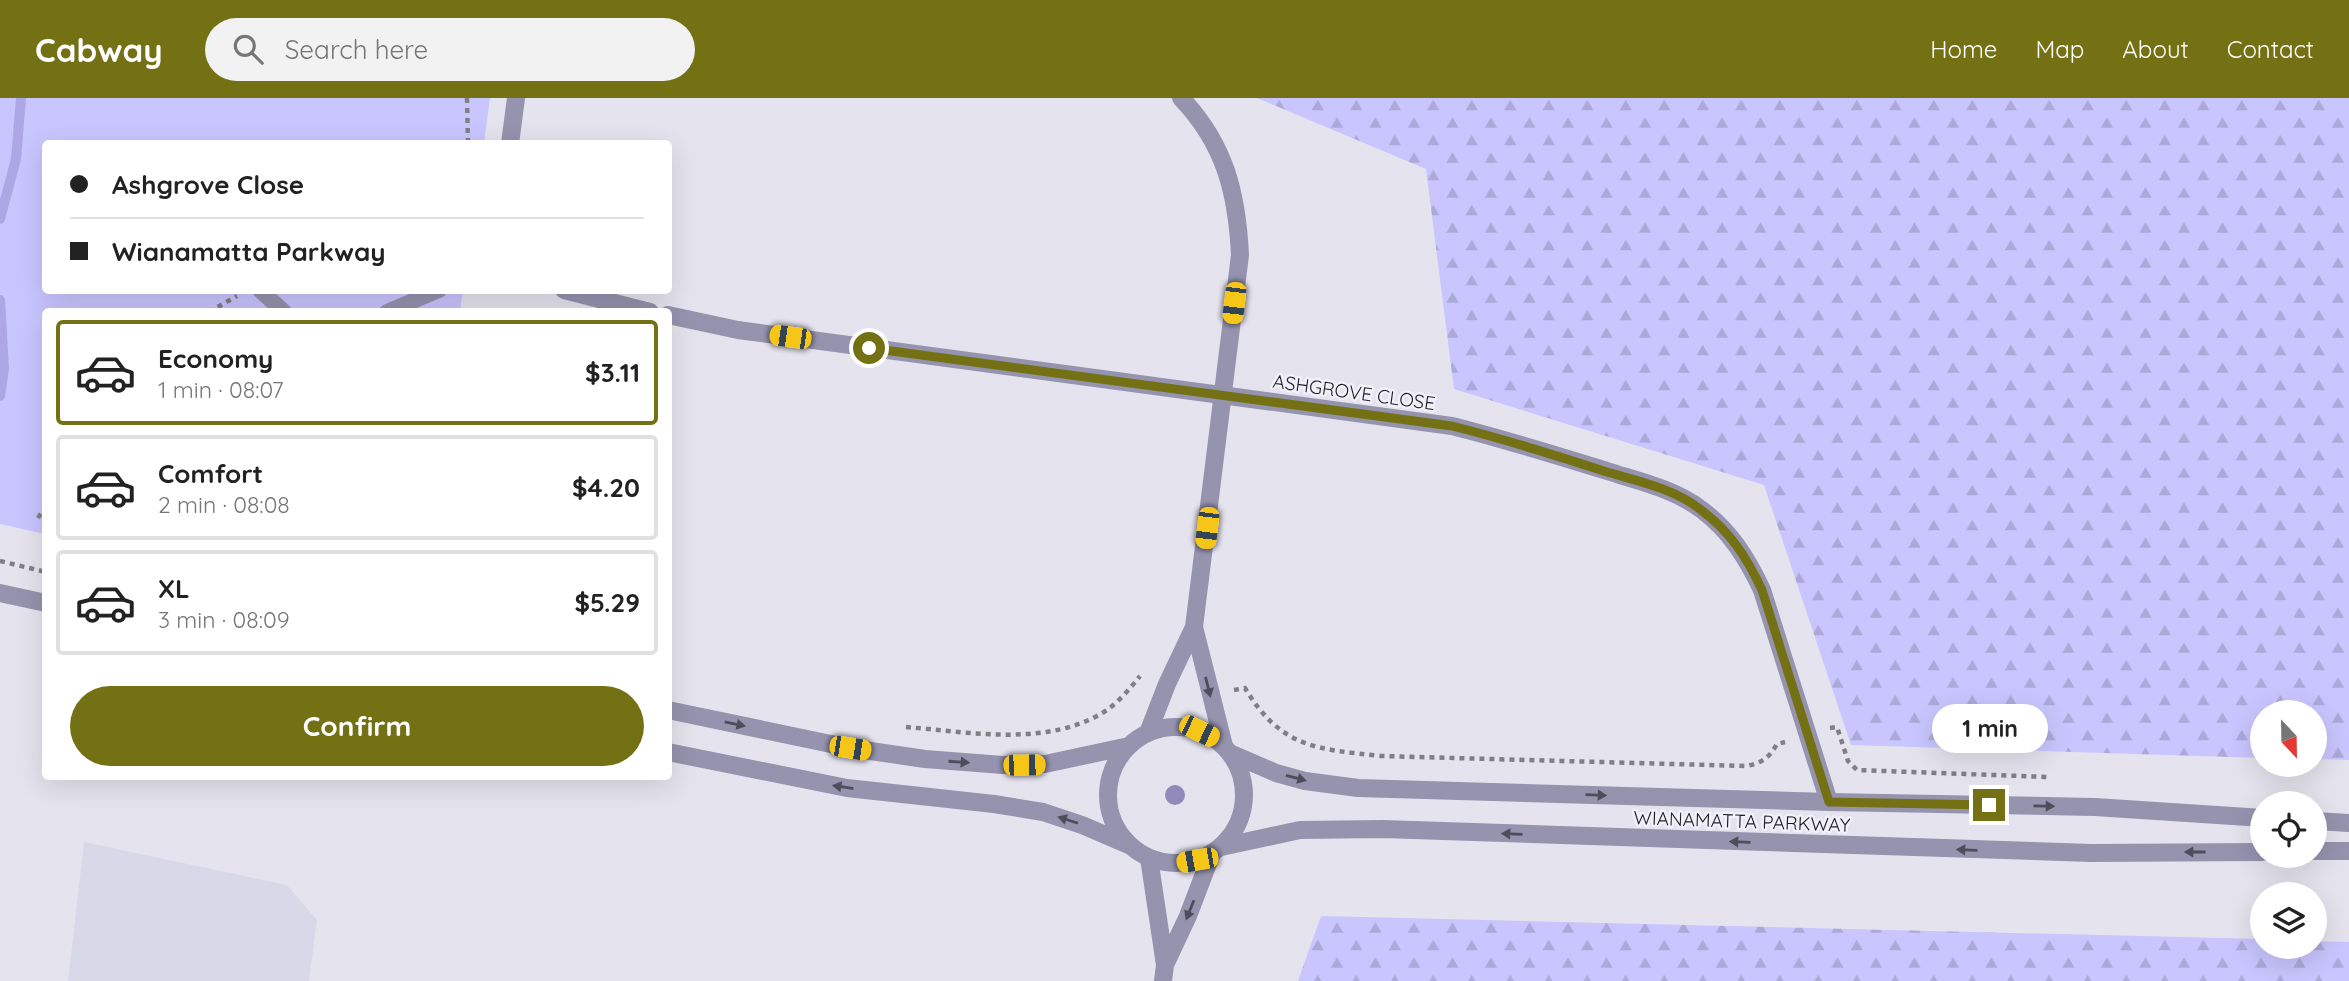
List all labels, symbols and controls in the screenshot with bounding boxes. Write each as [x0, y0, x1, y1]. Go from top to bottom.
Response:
search box [205, 18, 695, 81]
text: Cabway [35, 29, 163, 70]
icon: search [229, 30, 267, 68]
text: Search here [285, 33, 428, 66]
text: Home [1930, 34, 1997, 64]
text: Map [2035, 34, 2084, 64]
text: About [2122, 34, 2189, 64]
text: Contact [2227, 34, 2314, 64]
text: Ashgrove Close [112, 168, 304, 201]
text: Wianamatta Parkway [112, 235, 386, 268]
car [1222, 281, 1247, 325]
car [768, 324, 813, 350]
route start [853, 332, 885, 364]
icon: car [74, 341, 137, 404]
text: Economy [158, 342, 273, 375]
text: $3.11 [585, 356, 640, 389]
street label: ASHGROVE CLOSE [1271, 369, 1437, 415]
text: 1 min · 08:07 [158, 375, 284, 404]
icon: car [74, 456, 137, 519]
text: Comfort [158, 457, 263, 490]
text: $4.20 [572, 471, 640, 504]
text: 2 min · 08:08 [158, 490, 290, 519]
car [1195, 506, 1220, 550]
icon: car [74, 571, 137, 634]
text: XL [158, 572, 190, 605]
text: $5.29 [575, 586, 640, 619]
text: 3 min · 08:09 [158, 605, 290, 634]
one-way arrow [1203, 676, 1214, 698]
button: Confirm [70, 686, 644, 766]
north arrow [2250, 700, 2328, 777]
map controls [2250, 700, 2327, 959]
callout: 1 min [1931, 704, 2047, 752]
car [1176, 712, 1223, 750]
text: 1 min [1962, 714, 2018, 743]
one-way arrow [724, 719, 746, 730]
car [828, 734, 873, 762]
car [1003, 754, 1046, 776]
one-way arrow [949, 757, 971, 768]
one-way arrow [1285, 773, 1307, 784]
one-way arrow [832, 781, 854, 792]
route end [1973, 789, 2005, 821]
one-way arrow [1585, 790, 1607, 801]
button: locate [2250, 791, 2327, 868]
one-way arrow [2033, 800, 2055, 812]
street label: WIANAMATTA PARKWAY [1633, 805, 1851, 837]
one-way arrow [1057, 814, 1078, 825]
one-way arrow [1501, 828, 1523, 839]
one-way arrow [1728, 836, 1750, 848]
one-way arrow [1956, 844, 1978, 855]
car [1175, 846, 1220, 874]
one-way arrow [2183, 847, 2205, 858]
button: layers [2250, 882, 2327, 959]
one-way arrow [1184, 899, 1195, 920]

